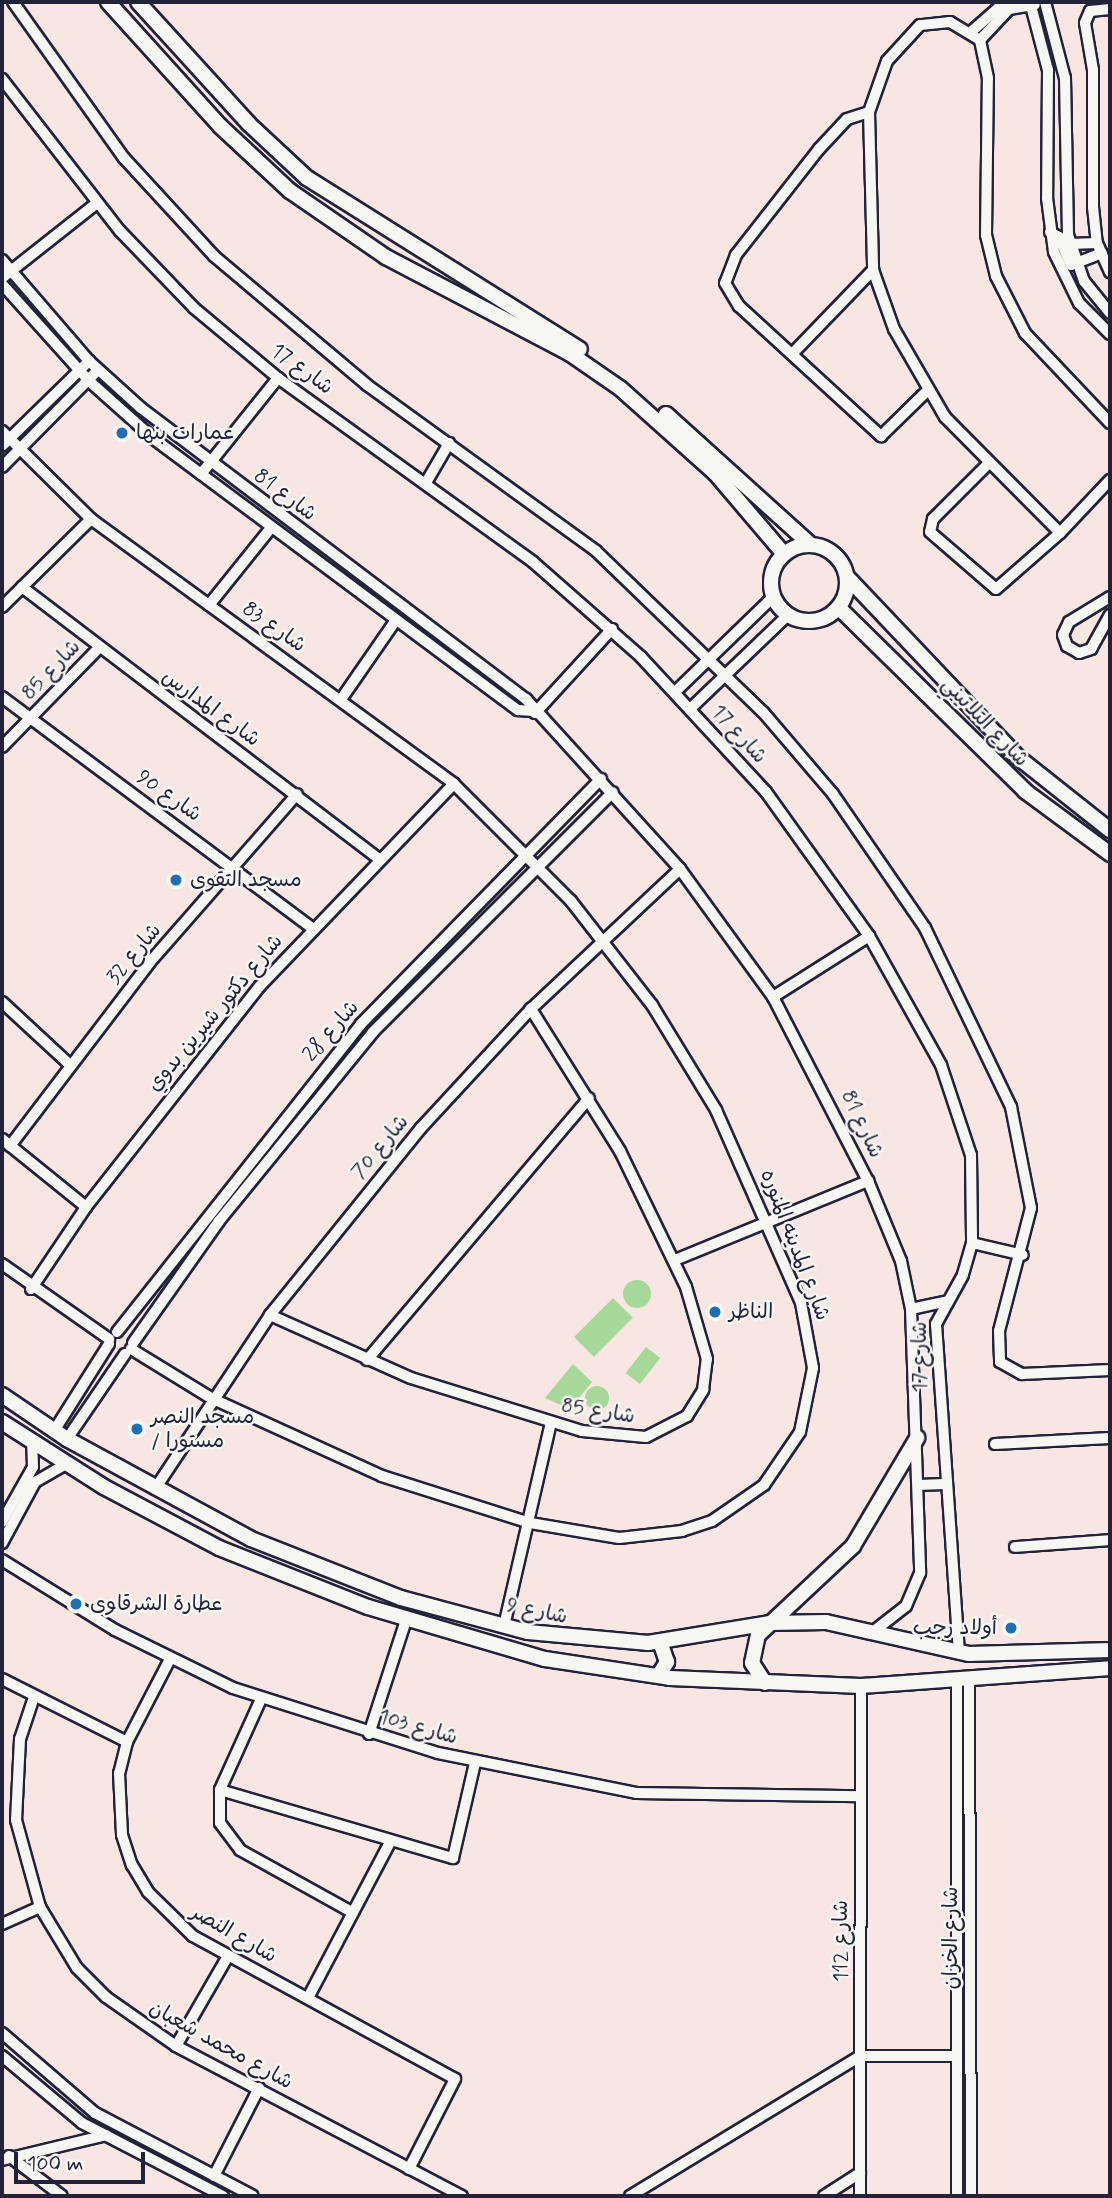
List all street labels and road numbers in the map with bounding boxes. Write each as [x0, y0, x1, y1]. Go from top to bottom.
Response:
street label: شارع 17 [266, 338, 338, 400]
street label: شارع 81 [249, 463, 321, 527]
street label: شارع 83 [237, 596, 311, 658]
street label: شارع 85 [16, 635, 86, 705]
street label: شارع المدارس [157, 664, 265, 752]
street label: شارع التلاتيني [936, 672, 1034, 772]
street label: شارع 17 [706, 699, 772, 769]
street label: شارع 90 [132, 765, 206, 827]
street label: شارع 32 [101, 918, 167, 990]
street label: شارع دكتور شيرين بدوي [142, 929, 288, 1097]
street label: شارع 28 [298, 995, 364, 1067]
street label: شارع 81 [835, 1086, 889, 1162]
street label: شارع 70 [346, 1110, 414, 1184]
street label: شارع المدينه المنوره [755, 1166, 835, 1324]
street label: شارع 17 [907, 1321, 933, 1393]
street label: شارع 85 [559, 1393, 637, 1429]
street label: شارع 9 [504, 1592, 570, 1630]
street label: شارع 103 [376, 1704, 460, 1750]
street label: شارع الخزان [938, 1886, 964, 1990]
street label: شارع النصر [187, 1899, 281, 1969]
street label: شارع 112 [828, 1900, 854, 1982]
street label: شارع محمد شعبان [145, 1995, 297, 2095]

